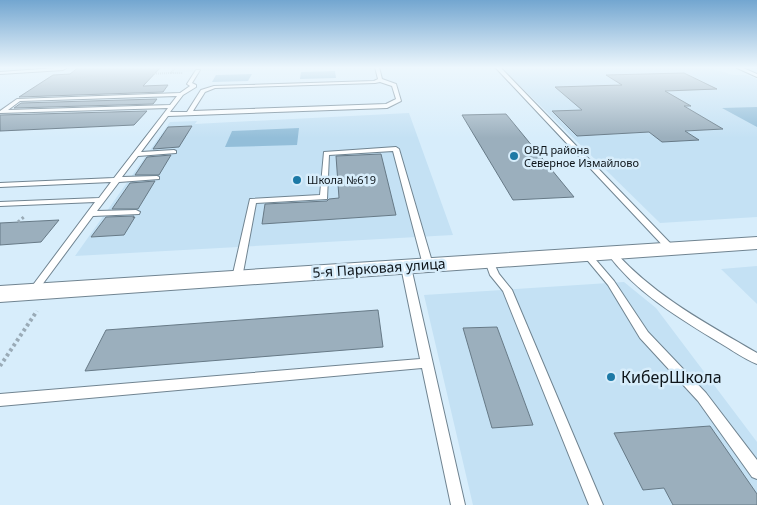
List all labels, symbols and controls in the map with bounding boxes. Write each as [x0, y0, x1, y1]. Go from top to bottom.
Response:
place label: ОВД района Северное Измайлово [524, 142, 639, 170]
marker: ОВД района Северное Измайлово [508, 150, 520, 162]
place label: Школа №619 [307, 172, 376, 187]
marker: Школа №619 [291, 174, 303, 186]
street label: 5-я Парковая улица [312, 253, 446, 282]
place label: КиберШкола [621, 366, 722, 388]
marker: КиберШкола [605, 371, 617, 383]

